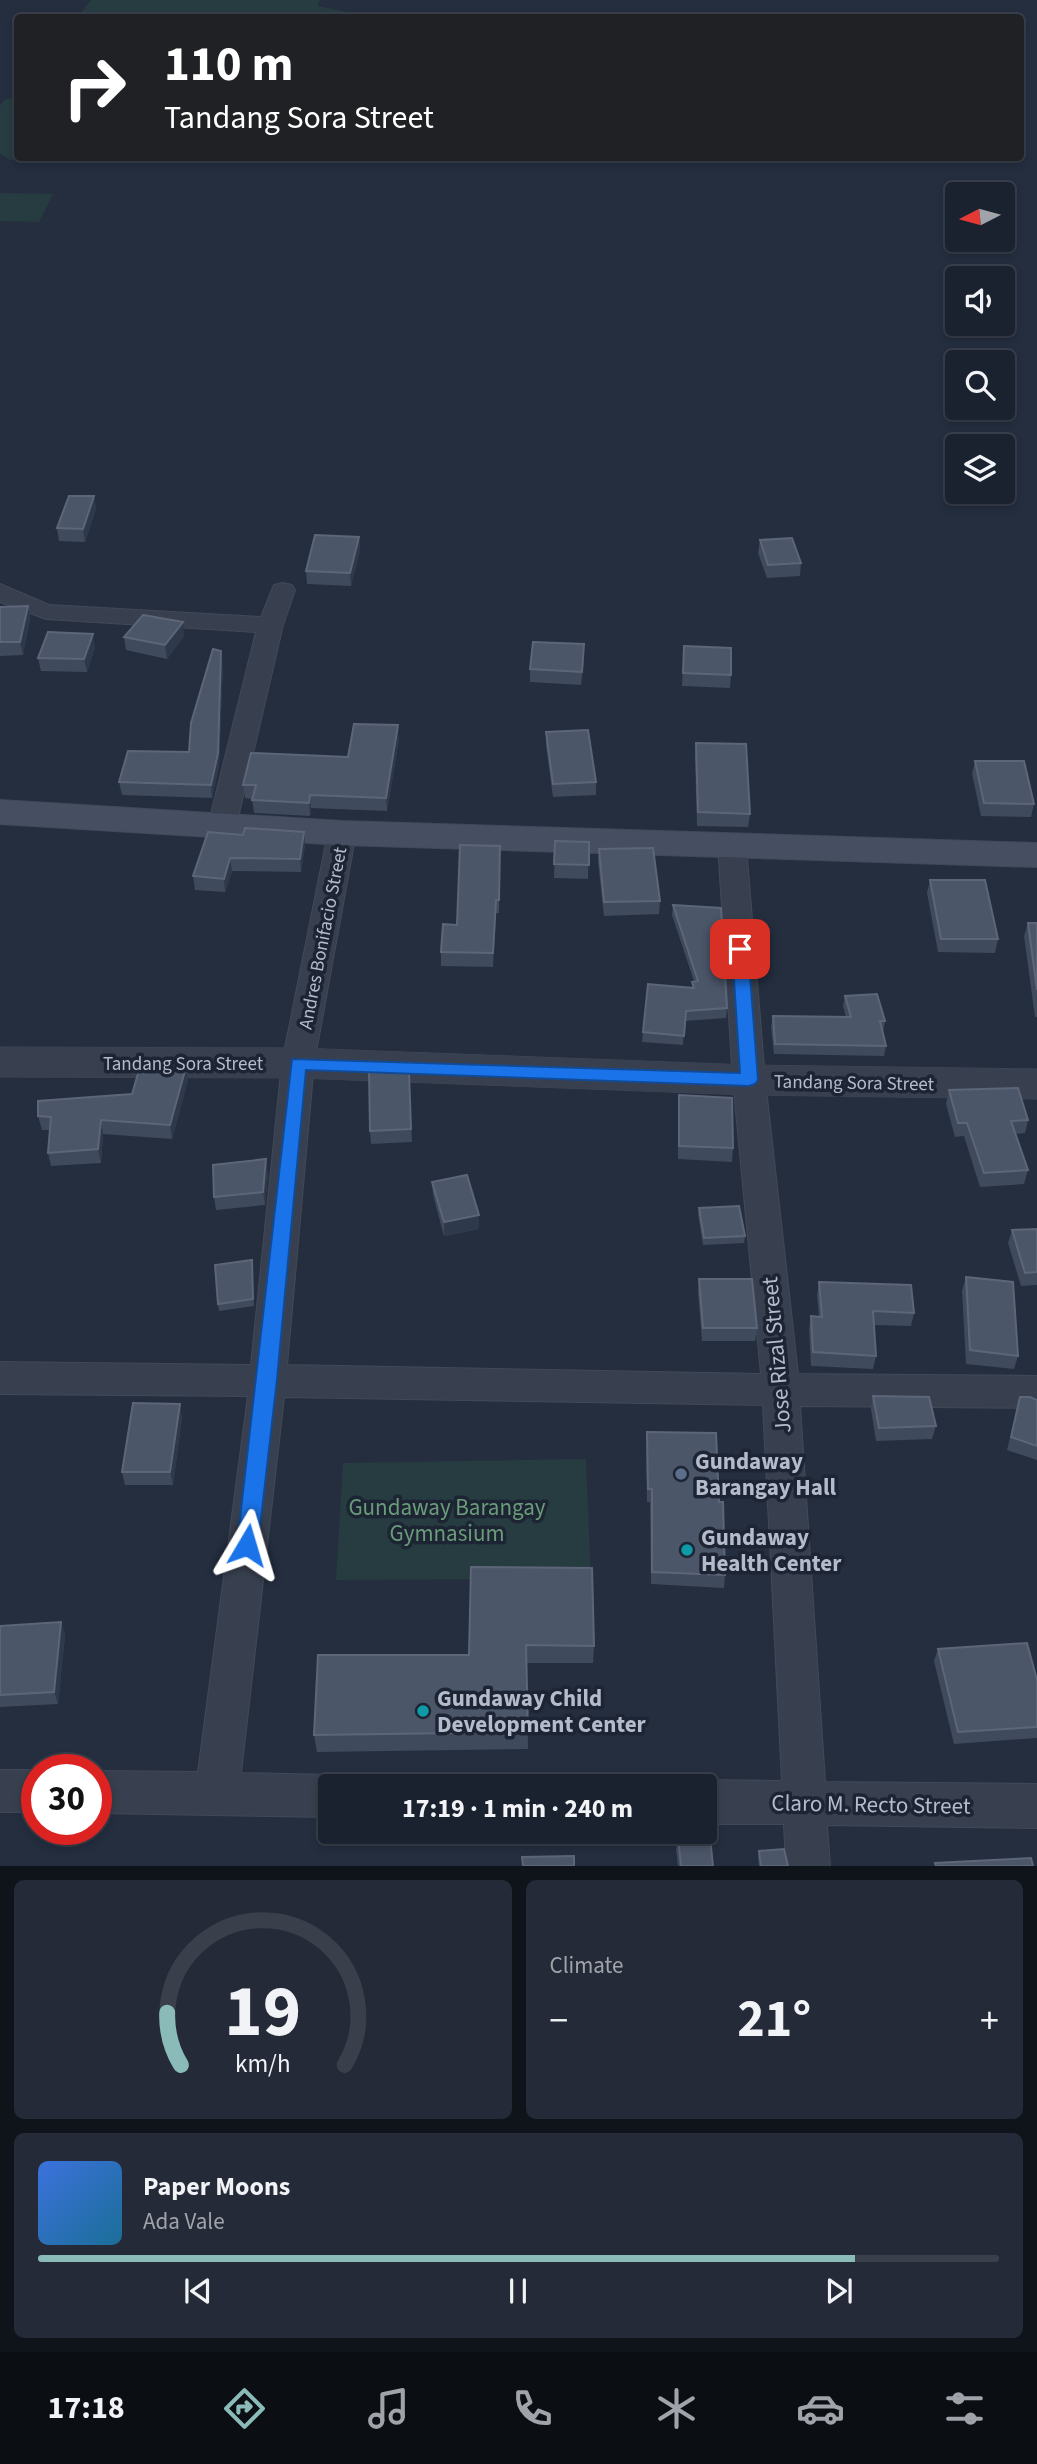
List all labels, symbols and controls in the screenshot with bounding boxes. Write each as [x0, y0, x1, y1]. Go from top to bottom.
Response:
text: 110 m [164, 30, 293, 100]
icon: right [49, 42, 140, 133]
text: Tandang Sora Street [164, 95, 434, 141]
north arrow [945, 182, 1015, 252]
map controls [945, 182, 1015, 504]
button: sound [945, 266, 1015, 336]
button: search [945, 350, 1015, 420]
button: layers [945, 434, 1015, 504]
street label: Andres Bonifacio Street [293, 844, 354, 1032]
pin [710, 919, 770, 979]
icon: arrive [721, 930, 759, 968]
street label: Tandang Sora Street [103, 1051, 264, 1078]
street label: Tandang Sora Street [774, 1069, 935, 1098]
street label: Jose Rizal Street [753, 1275, 800, 1434]
place label: Gundaway Barangay Hall [695, 1445, 837, 1504]
marker: Gundaway Barangay Hall [673, 1466, 689, 1482]
park label: Gundaway Barangay Gymnasium [348, 1491, 546, 1550]
position arrow [210, 1508, 284, 1582]
place label: Gundaway Health Center [701, 1521, 842, 1580]
marker: Gundaway Health Center [679, 1542, 695, 1558]
place label: Gundaway Child Development Center [437, 1682, 647, 1741]
marker: Gundaway Child Development Center [415, 1703, 431, 1719]
speed limit sign: 30 [21, 1754, 112, 1845]
street label: Claro M. Recto Street [771, 1786, 971, 1823]
text: 17:19 · 1 min · 240 m [402, 1790, 633, 1827]
text: Climate [550, 1949, 623, 1982]
text: 19 [224, 1961, 301, 2065]
text: 21° [737, 1983, 811, 2057]
text: − [550, 1994, 568, 2048]
text: + [980, 1994, 999, 2048]
text: km/h [235, 2046, 291, 2082]
text: Paper Moons [143, 2168, 290, 2205]
text: Ada Vale [143, 2205, 225, 2238]
icon: previous [179, 2272, 217, 2310]
icon: pause [499, 2272, 537, 2310]
icon: next [820, 2272, 858, 2310]
icon: directions [220, 2384, 269, 2433]
icon: music [364, 2384, 413, 2433]
icon: phone [508, 2384, 557, 2433]
icon: climate [652, 2384, 701, 2433]
icon: car [796, 2384, 845, 2433]
icon: filters [940, 2384, 989, 2433]
text: 17:18 [48, 2385, 125, 2431]

